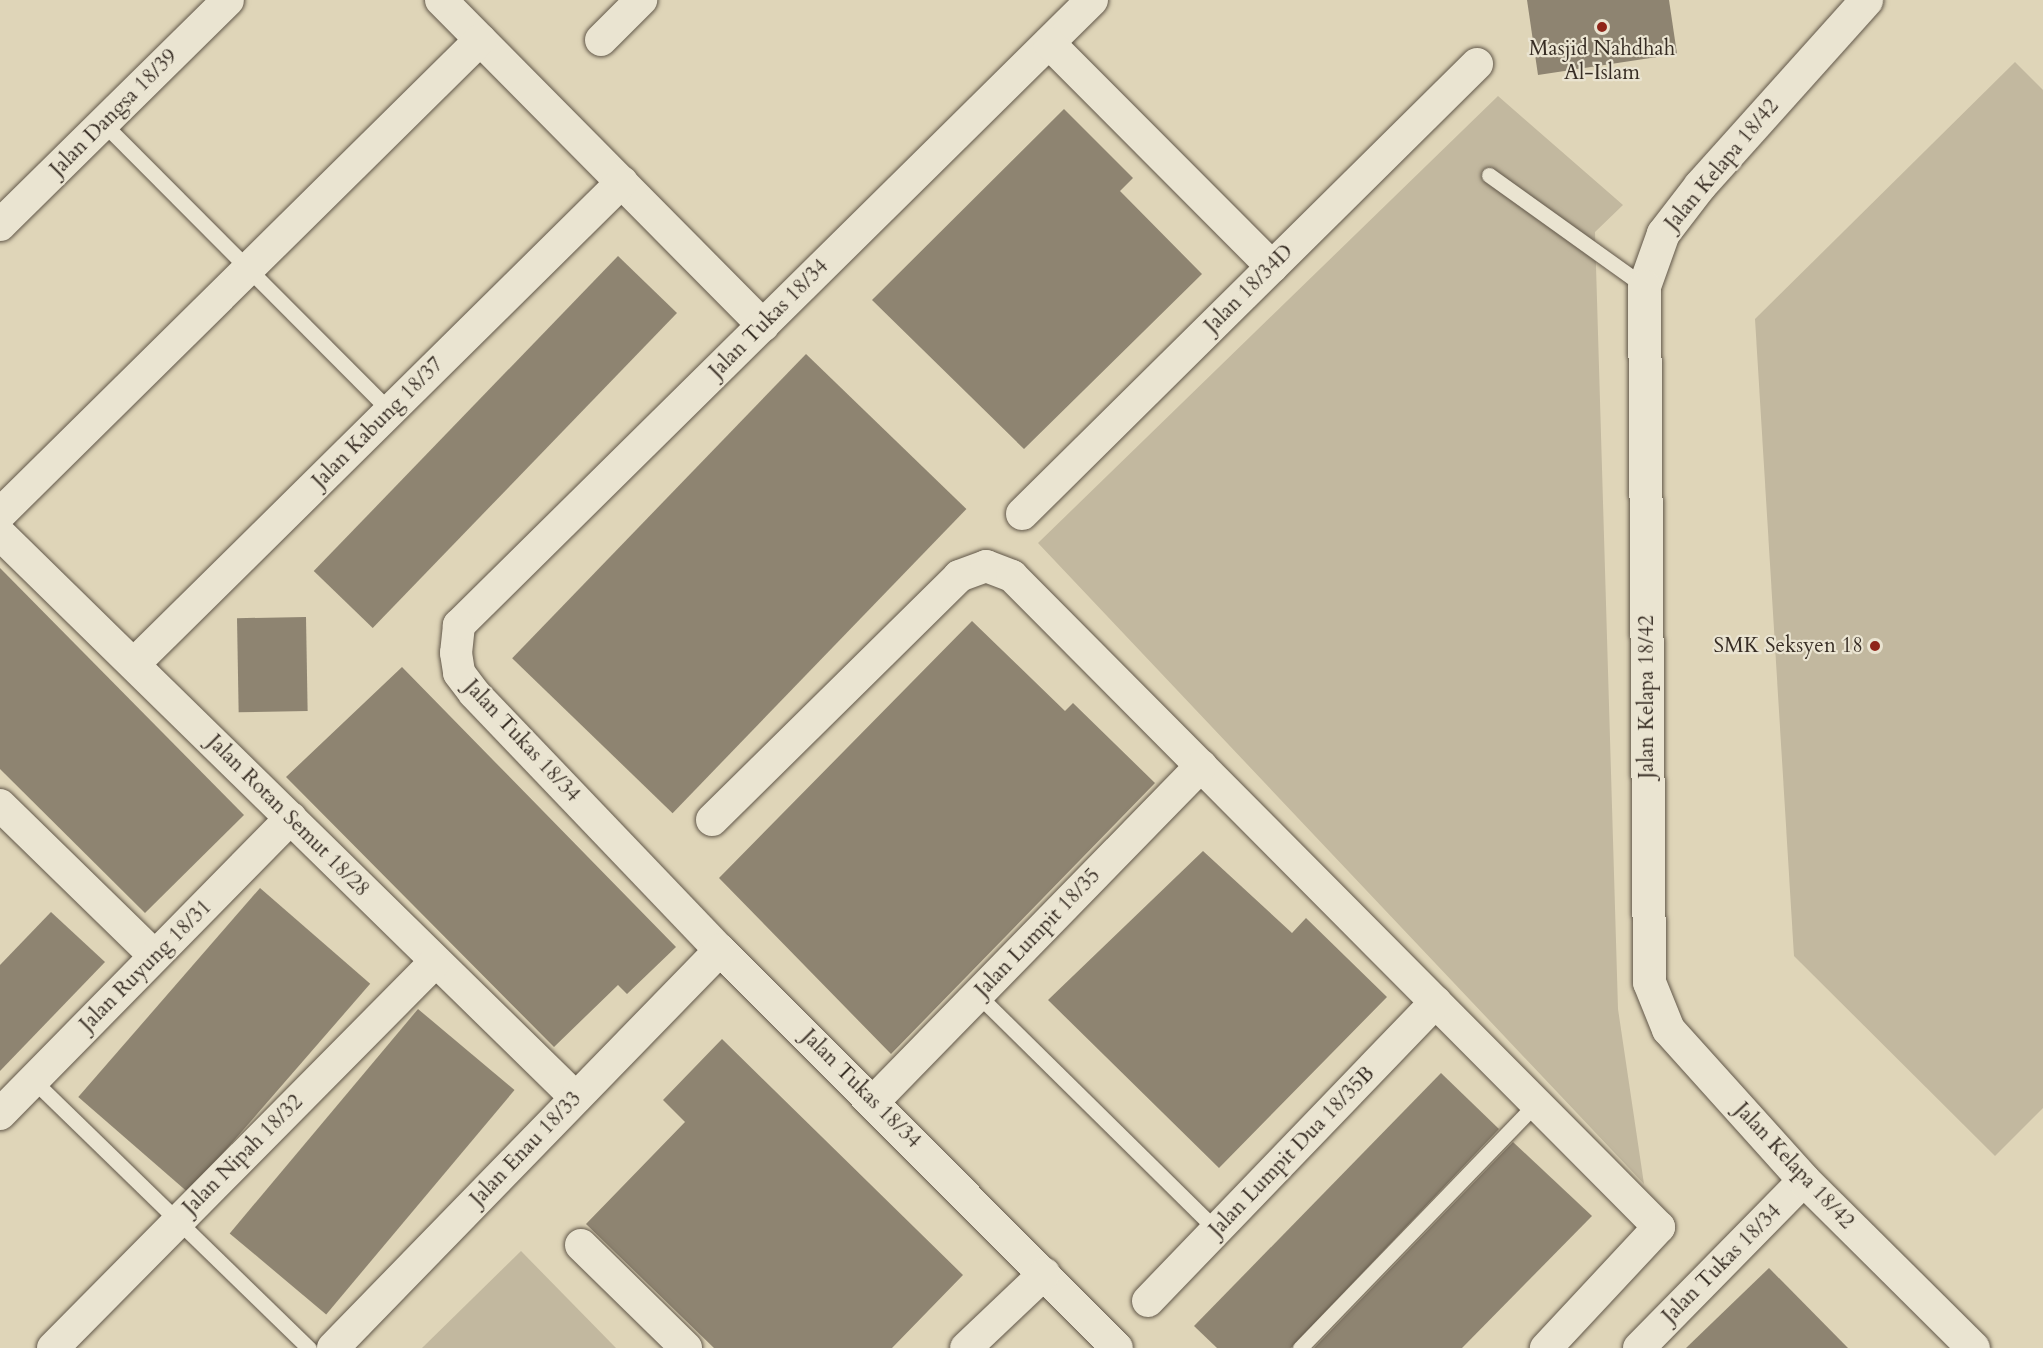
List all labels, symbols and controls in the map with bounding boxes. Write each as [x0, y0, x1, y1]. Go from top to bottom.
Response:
marker: Masjid Nahdhah Al-Islam [1595, 20, 1609, 34]
place label: Masjid Nahdhah Al-Islam [1529, 36, 1675, 86]
street label: Jalan Dangsa 18/39 [45, 44, 183, 182]
street label: Jalan Kelapa 18/42 [1660, 94, 1784, 236]
street label: Jalan 18/34D [1199, 239, 1299, 339]
street label: Jalan Tukas 18/34 [704, 254, 834, 384]
street label: Jalan Kabung 18/37 [307, 352, 449, 494]
street label: Jalan Kelapa 18/42 [1634, 615, 1660, 779]
place label: SMK Seksyen 18 [1713, 633, 1863, 659]
marker: SMK Seksyen 18 [1868, 639, 1882, 653]
street label: Jalan Tukas 18/34 [459, 675, 585, 807]
street label: Jalan Rotan Semut 18/28 [202, 730, 374, 902]
street label: Jalan Lumpit 18/35 [970, 863, 1106, 1003]
street label: Jalan Ruyung 18/31 [75, 895, 217, 1037]
street label: Jalan Tukas 18/34 [796, 1024, 926, 1154]
street label: Jalan Lumpit Dua 18/35B [1204, 1062, 1380, 1242]
street label: Jalan Enau 18/33 [465, 1087, 587, 1211]
street label: Jalan Nipah 18/32 [178, 1090, 308, 1220]
street label: Jalan Kelapa 18/42 [1729, 1098, 1859, 1234]
street label: Jalan Tukas 18/34 [1657, 1199, 1787, 1329]

